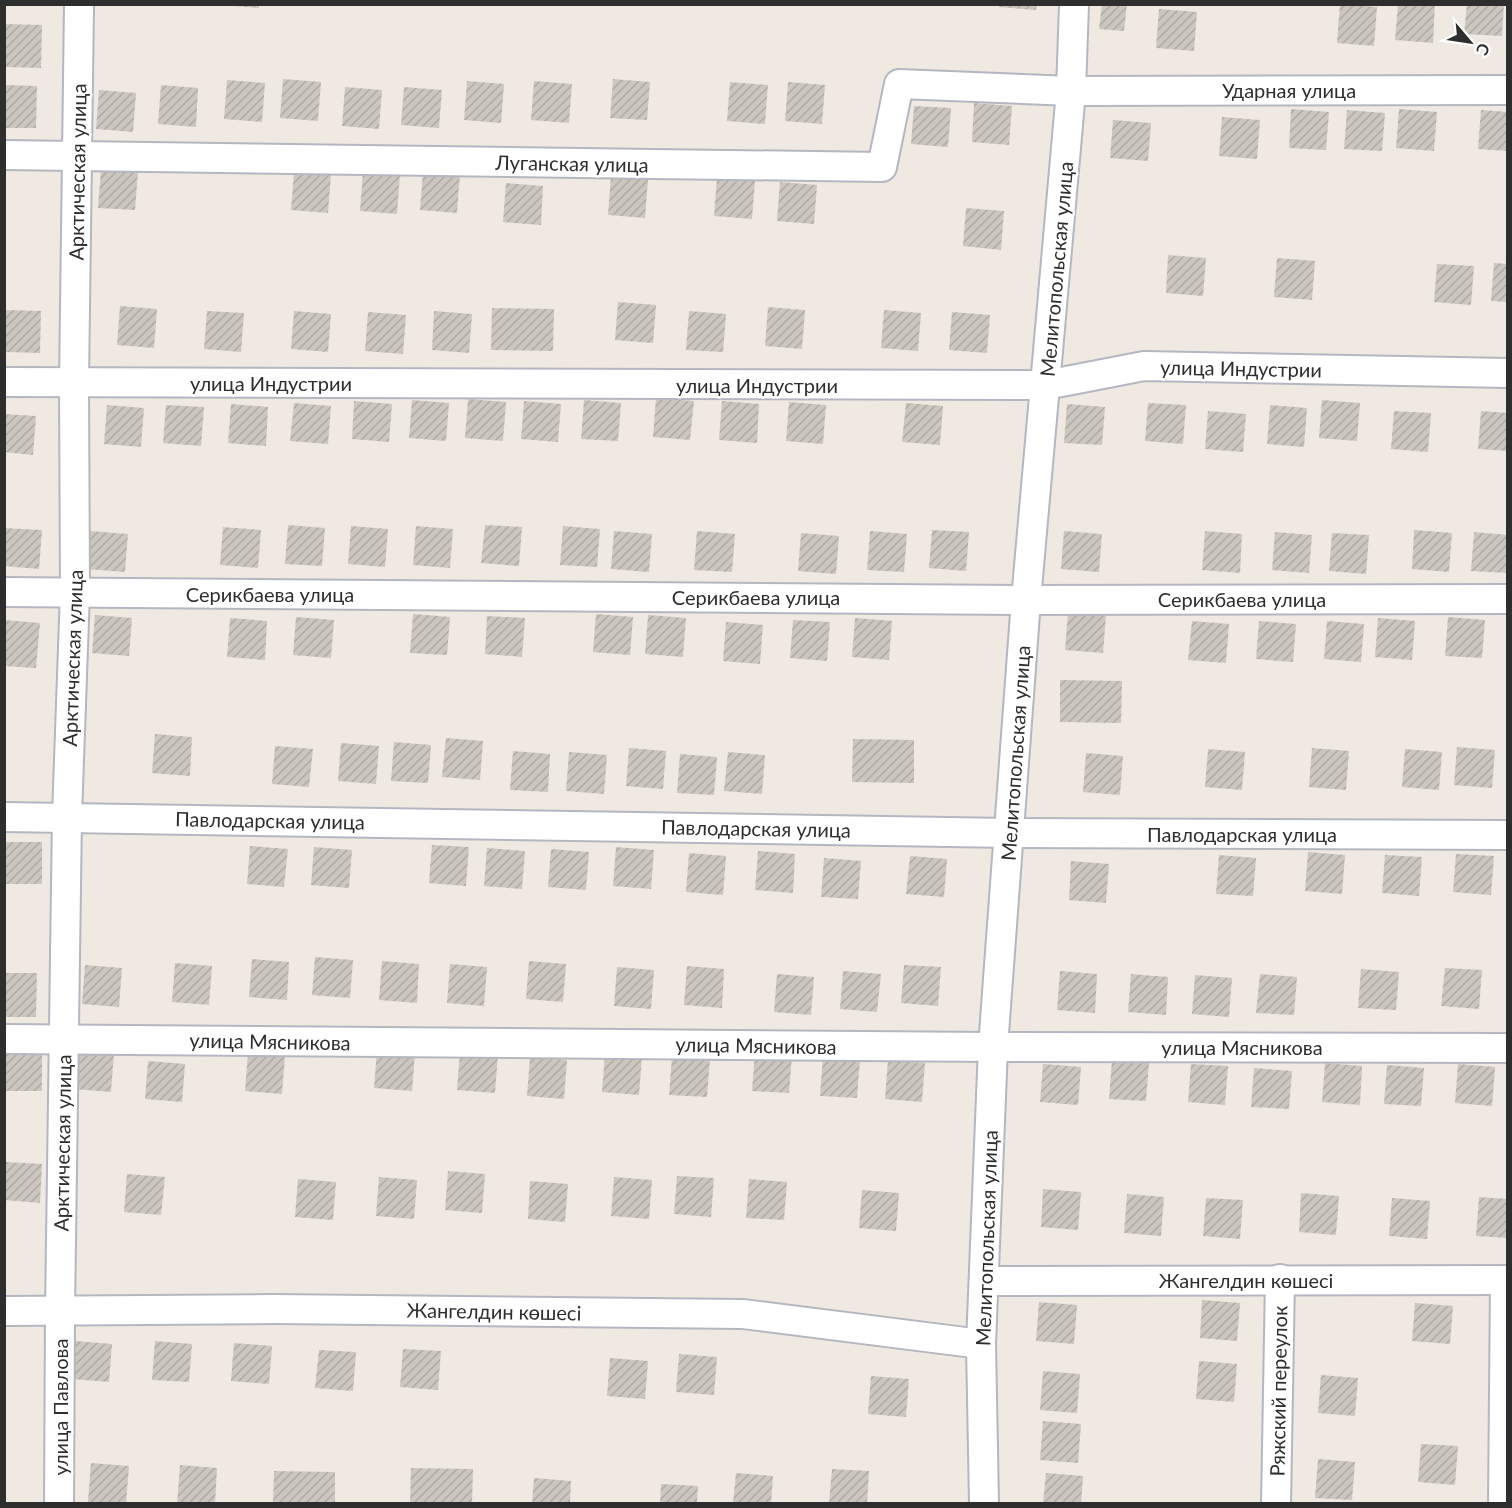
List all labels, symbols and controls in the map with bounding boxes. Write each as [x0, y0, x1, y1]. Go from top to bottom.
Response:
north arrow [1440, 12, 1500, 72]
text: С [1472, 40, 1494, 59]
street label: Ударная улица [1222, 78, 1356, 102]
street label: Арктическая улица [63, 83, 91, 261]
street label: Луганская улица [494, 150, 649, 176]
street label: Мелитопольская улица [1035, 160, 1077, 378]
street label: улица Индустрии [1160, 355, 1322, 381]
street label: улица Индустрии [190, 371, 352, 395]
street label: улица Индустрии [676, 373, 838, 397]
street label: Арктическая улица [57, 569, 87, 747]
street label: Серикбаева улица [186, 582, 354, 606]
street label: Серикбаева улица [672, 585, 840, 609]
street label: Серикбаева улица [1158, 587, 1326, 611]
street label: Мелитопольская улица [995, 644, 1035, 862]
street label: Павлодарская улица [175, 806, 365, 834]
street label: Павлодарская улица [661, 814, 851, 842]
street label: Павлодарская улица [1147, 822, 1337, 846]
street label: улица Мясникова [189, 1028, 351, 1054]
street label: улица Мясникова [675, 1032, 837, 1058]
street label: улица Мясникова [1161, 1035, 1323, 1059]
street label: Арктическая улица [48, 1054, 76, 1232]
street label: Мелитопольская улица [970, 1130, 1002, 1346]
street label: Жангелдин көшесі [1159, 1268, 1333, 1292]
street label: Жангелдин көшесі [406, 1297, 582, 1325]
street label: Ряжский переулок [1265, 1305, 1292, 1477]
street label: улица Павлова [48, 1339, 72, 1475]

